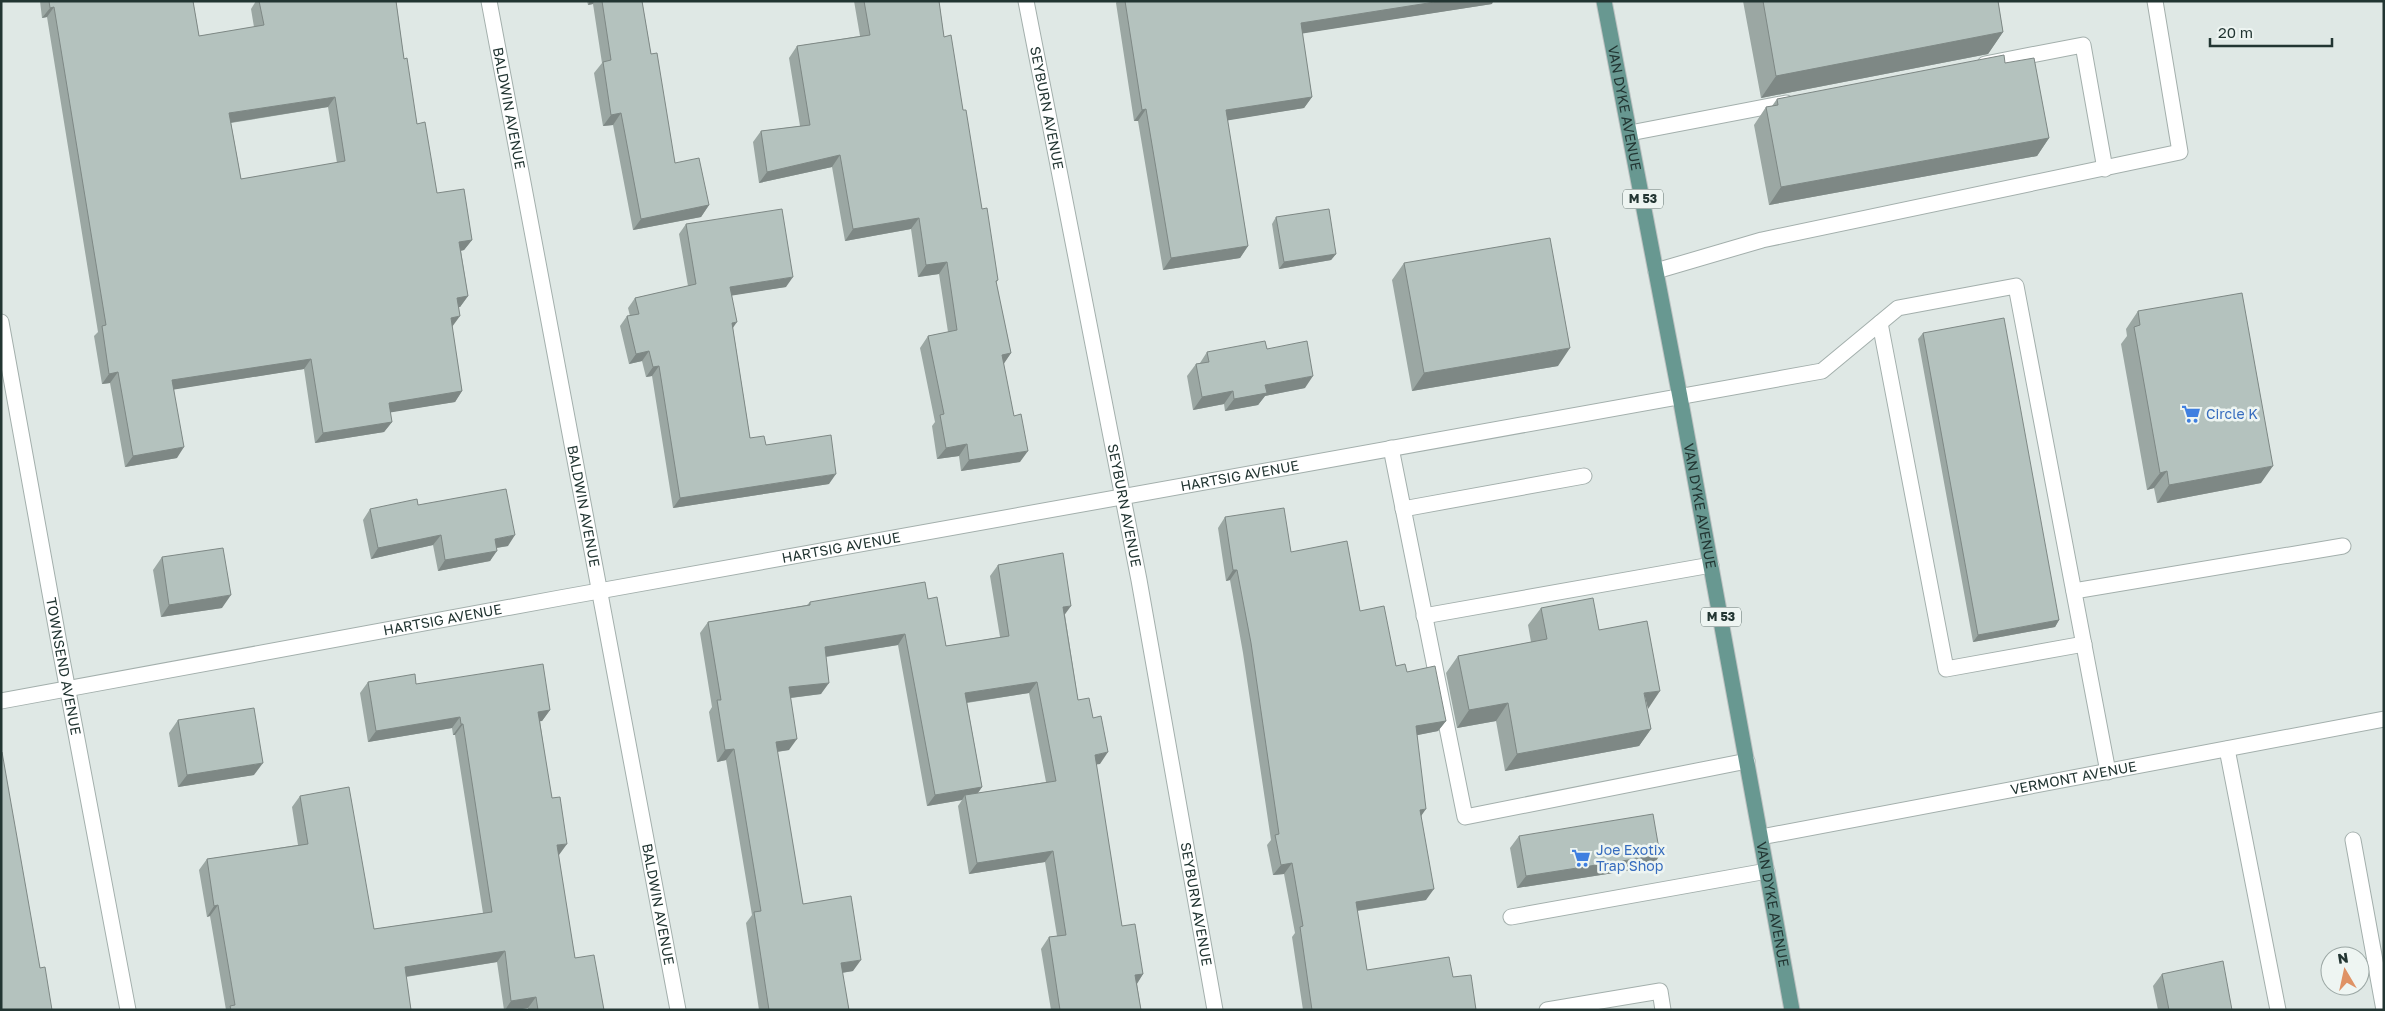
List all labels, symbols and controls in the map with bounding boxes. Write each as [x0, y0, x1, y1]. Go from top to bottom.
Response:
scale bar [2210, 15, 2332, 47]
text: 20 m [2218, 23, 2253, 41]
street label: VAN DYKE AVENUE [1605, 44, 1645, 172]
street label: SEYBURN AVENUE [1027, 45, 1068, 171]
street label: BALDWIN AVENUE [490, 46, 529, 170]
road number: M 53 [1623, 190, 1663, 208]
supermarket icon: Circle K [2180, 403, 2202, 425]
place label: Circle K [2206, 405, 2258, 422]
street label: SEYBURN AVENUE [1105, 442, 1145, 569]
street label: VAN DYKE AVENUE [1681, 442, 1720, 570]
street label: BALDWIN AVENUE [564, 444, 604, 568]
street label: HARTSIG AVENUE [1179, 456, 1300, 494]
street label: HARTSIG AVENUE [780, 528, 902, 566]
street label: TOWNSEND AVENUE [43, 596, 85, 737]
street label: HARTSIG AVENUE [382, 600, 503, 638]
road number: M 53 [1701, 608, 1741, 626]
street label: VERMONT AVENUE [2009, 757, 2138, 798]
street label: VAN DYKE AVENUE [1753, 840, 1793, 968]
street label: SEYBURN AVENUE [1177, 841, 1216, 967]
place label: Joe Exotix Trap Shop [1596, 841, 1666, 874]
street label: BALDWIN AVENUE [639, 842, 678, 967]
supermarket icon: Joe Exotix Trap Shop [1570, 847, 1592, 869]
north arrow [2320, 946, 2370, 996]
text: N [2336, 948, 2349, 967]

